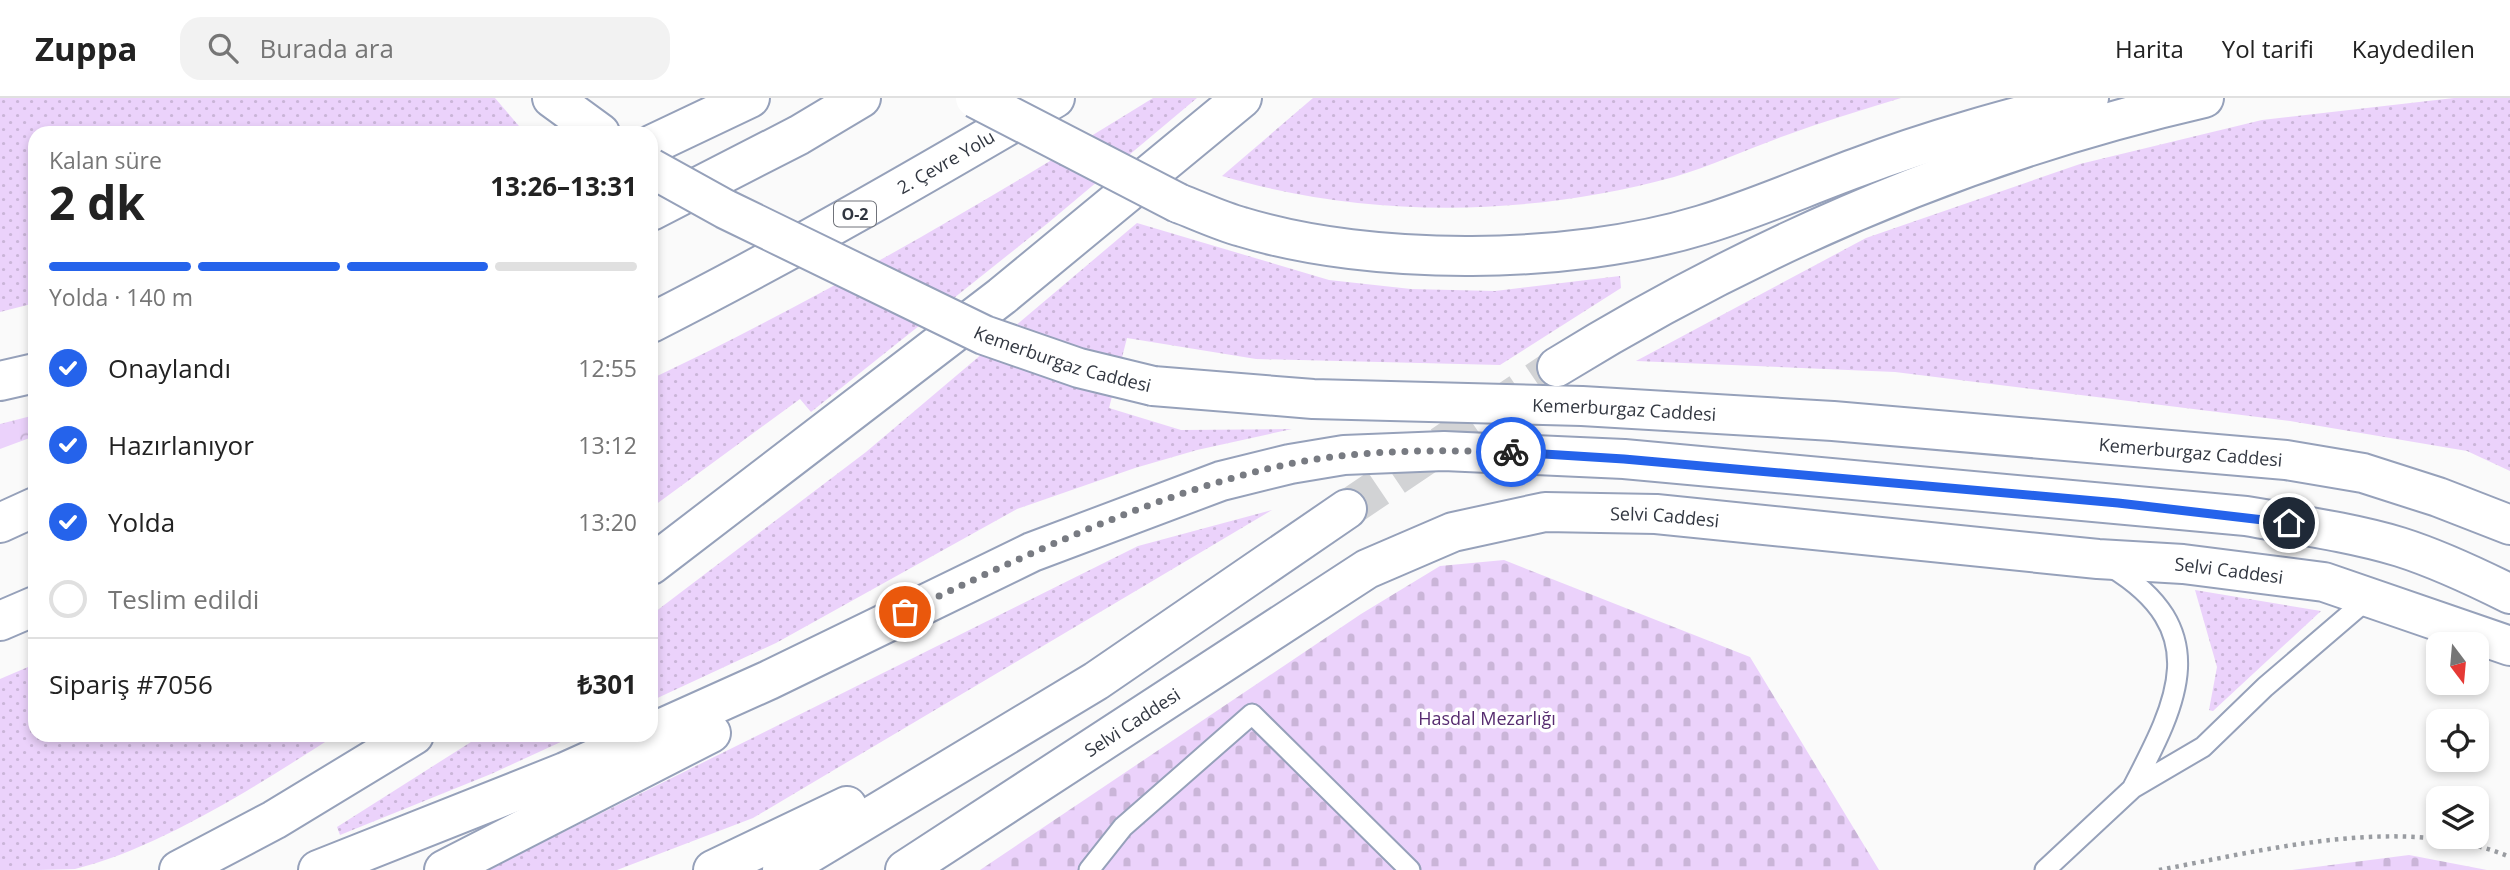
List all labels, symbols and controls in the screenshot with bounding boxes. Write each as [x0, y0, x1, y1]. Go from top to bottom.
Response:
search box [180, 17, 670, 80]
text: Zuppa [35, 26, 138, 71]
icon: search [204, 29, 242, 67]
text: Burada ara [260, 30, 394, 66]
text: Harita [2115, 32, 2184, 65]
text: Yol tarifi [2222, 32, 2314, 65]
text: Kaydedilen [2352, 32, 2475, 65]
street label: 2. Çevre Yolu [893, 124, 999, 199]
text: Kalan süre [49, 144, 162, 176]
text: 13:26–13:31 [490, 168, 637, 204]
text: 2 dk [49, 171, 145, 233]
road number: O-2 [834, 202, 876, 226]
text: Yolda · 140 m [49, 281, 193, 313]
street label: Kemerburgaz Caddesi [970, 320, 1154, 397]
icon: check [49, 349, 87, 387]
text: Onaylandı [108, 350, 231, 386]
text: 12:55 [578, 352, 637, 384]
street label: Kemerburgaz Caddesi [1532, 393, 1717, 426]
courier [1476, 417, 1546, 487]
icon: check [49, 426, 87, 464]
text: Hazırlanıyor [108, 427, 254, 463]
text: 13:12 [578, 429, 637, 461]
street label: Kemerburgaz Caddesi [2098, 432, 2283, 472]
icon: bike [1492, 433, 1530, 471]
pin [2259, 493, 2319, 553]
street label: Selvi Caddesi [1610, 501, 1720, 532]
icon: check [49, 503, 87, 541]
text: Yolda [108, 504, 175, 540]
icon: home [2270, 504, 2308, 542]
text: 13:20 [578, 506, 637, 538]
street label: Selvi Caddesi [2174, 552, 2285, 589]
text: Teslim edildi [108, 581, 259, 617]
pin [875, 582, 935, 642]
icon: bag [886, 593, 924, 631]
north arrow [2426, 632, 2488, 695]
map controls [2426, 632, 2489, 849]
text: Sipariş #7056 [49, 666, 213, 702]
text: ₺301 [578, 666, 637, 702]
street label: Selvi Caddesi [1080, 682, 1184, 762]
park label: Hasdal Mezarlığı [1418, 706, 1556, 730]
button: locate [2426, 709, 2489, 772]
button: layers [2426, 786, 2489, 849]

